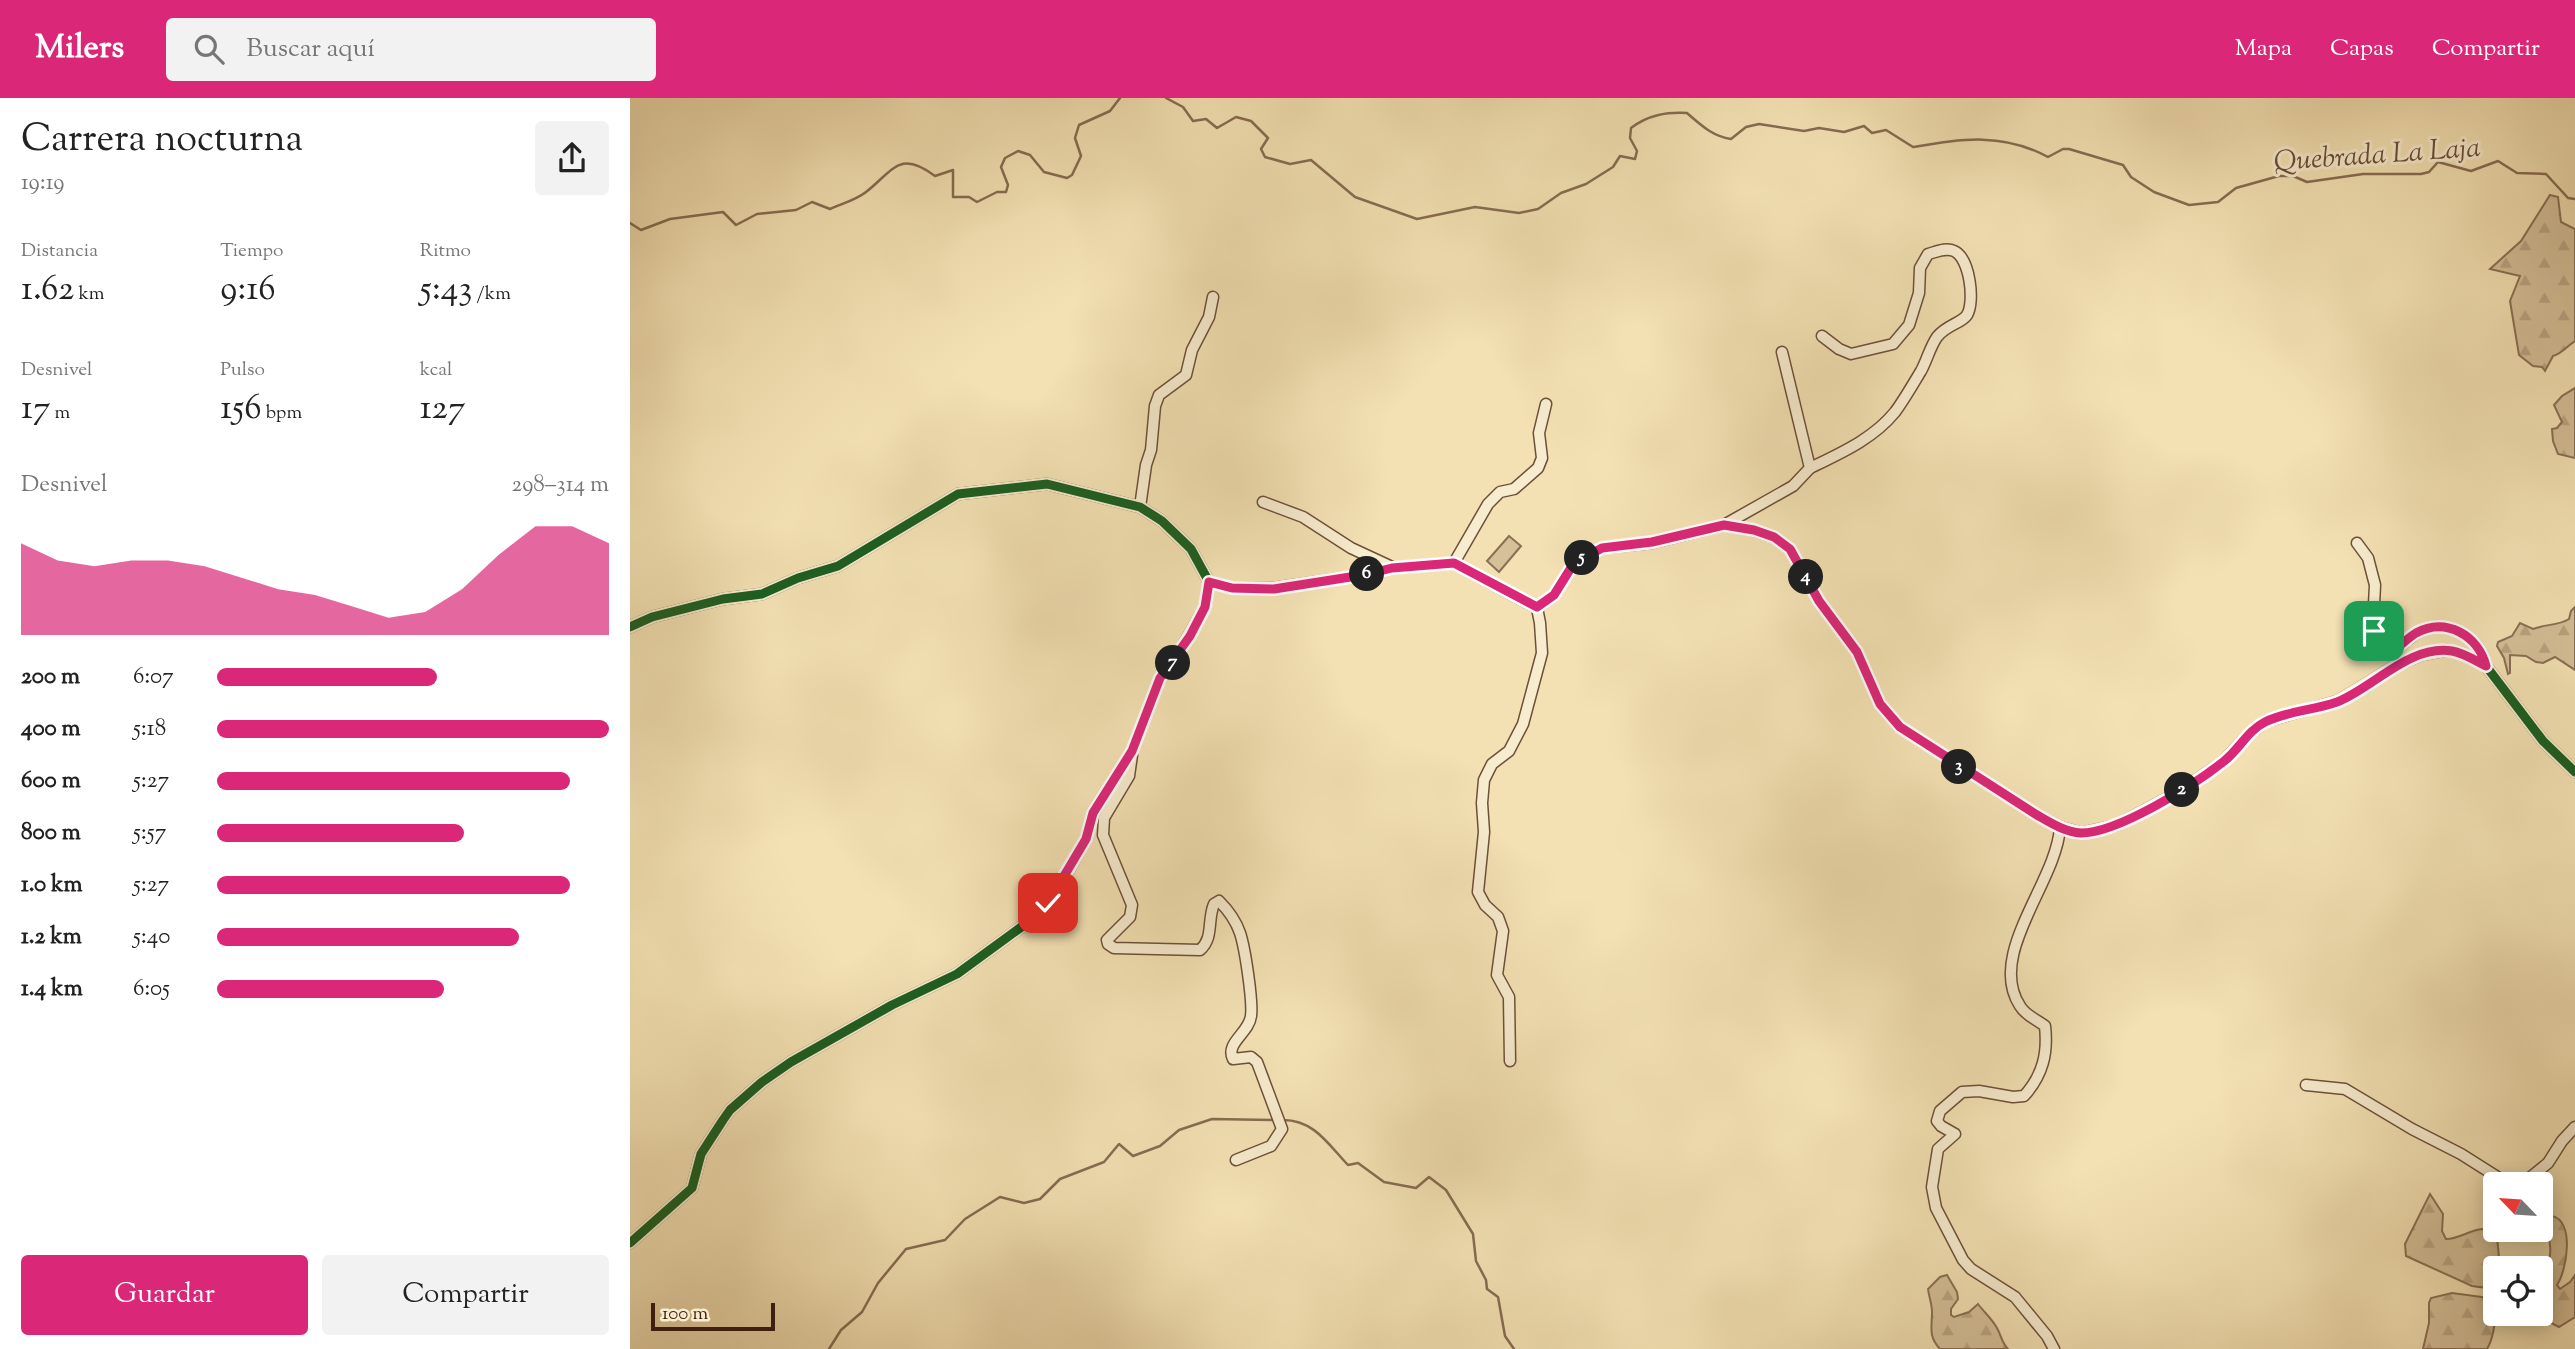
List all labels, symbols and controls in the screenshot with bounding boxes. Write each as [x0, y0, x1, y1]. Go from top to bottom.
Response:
search box [166, 18, 656, 81]
text: Milers [35, 25, 124, 73]
icon: search [190, 30, 228, 68]
text: Buscar aquí [246, 31, 375, 68]
text: Mapa [2235, 32, 2292, 66]
text: Capas [2330, 32, 2394, 66]
text: Compartir [2432, 32, 2540, 66]
text: Carrera nocturna [21, 114, 303, 168]
button: share [535, 121, 609, 195]
water label: Quebrada La Laja [2273, 129, 2482, 183]
text: 19:19 [21, 167, 65, 200]
text: Distancia [21, 238, 98, 265]
text: Tiempo [220, 238, 283, 265]
text: Ritmo [420, 238, 471, 265]
text: 1.62 [21, 265, 74, 316]
text: 9:16 [220, 265, 276, 316]
text: 5:43 [420, 265, 473, 316]
text: km [74, 281, 105, 308]
text: /km [473, 281, 511, 308]
text: Desnivel [21, 357, 92, 384]
text: Pulso [220, 357, 265, 384]
text: kcal [420, 357, 452, 384]
text: 17 [21, 384, 50, 435]
text: 156 [220, 384, 262, 435]
text: 127 [420, 384, 465, 435]
text: m [50, 400, 70, 427]
text: bpm [262, 400, 302, 427]
text: Desnivel [21, 469, 107, 502]
text: 298–314 m [511, 469, 609, 502]
pin: 5 [1564, 540, 1600, 575]
text: 5 [1578, 544, 1585, 571]
pin: 6 [1350, 556, 1384, 592]
text: 6 [1362, 560, 1371, 587]
pin: 4 [1788, 560, 1824, 594]
text: 4 [1801, 563, 1810, 590]
pin [2344, 601, 2404, 661]
icon: arrive [2355, 612, 2393, 650]
pin: 7 [1156, 646, 1190, 680]
text: 7 [1168, 649, 1177, 676]
text: 200 m [21, 661, 80, 694]
text: 6:07 [133, 661, 174, 694]
text: 400 m [21, 713, 81, 746]
text: 5:18 [133, 713, 166, 746]
pin: 3 [1942, 750, 1976, 784]
text: 3 [1955, 753, 1962, 780]
text: 600 m [21, 765, 81, 798]
text: 5:27 [133, 765, 169, 798]
pin: 2 [2164, 772, 2200, 808]
text: 2 [2177, 776, 2186, 803]
text: 800 m [21, 817, 81, 850]
text: 5:57 [133, 817, 166, 850]
text: 1.0 km [21, 869, 83, 902]
text: 5:27 [133, 869, 169, 902]
pin [1018, 873, 1078, 933]
icon: check [1029, 884, 1067, 922]
text: 1.2 km [21, 921, 82, 954]
text: 5:40 [133, 921, 170, 954]
text: 1.4 km [21, 973, 83, 1006]
text: 6:05 [133, 973, 170, 1006]
north arrow [2483, 1172, 2553, 1242]
map controls [2483, 1172, 2553, 1326]
button: Guardar [21, 1255, 308, 1335]
button: Compartir [322, 1255, 609, 1335]
button: locate [2483, 1256, 2553, 1326]
scale bar [651, 1300, 775, 1332]
text: 100 m [662, 1301, 708, 1328]

